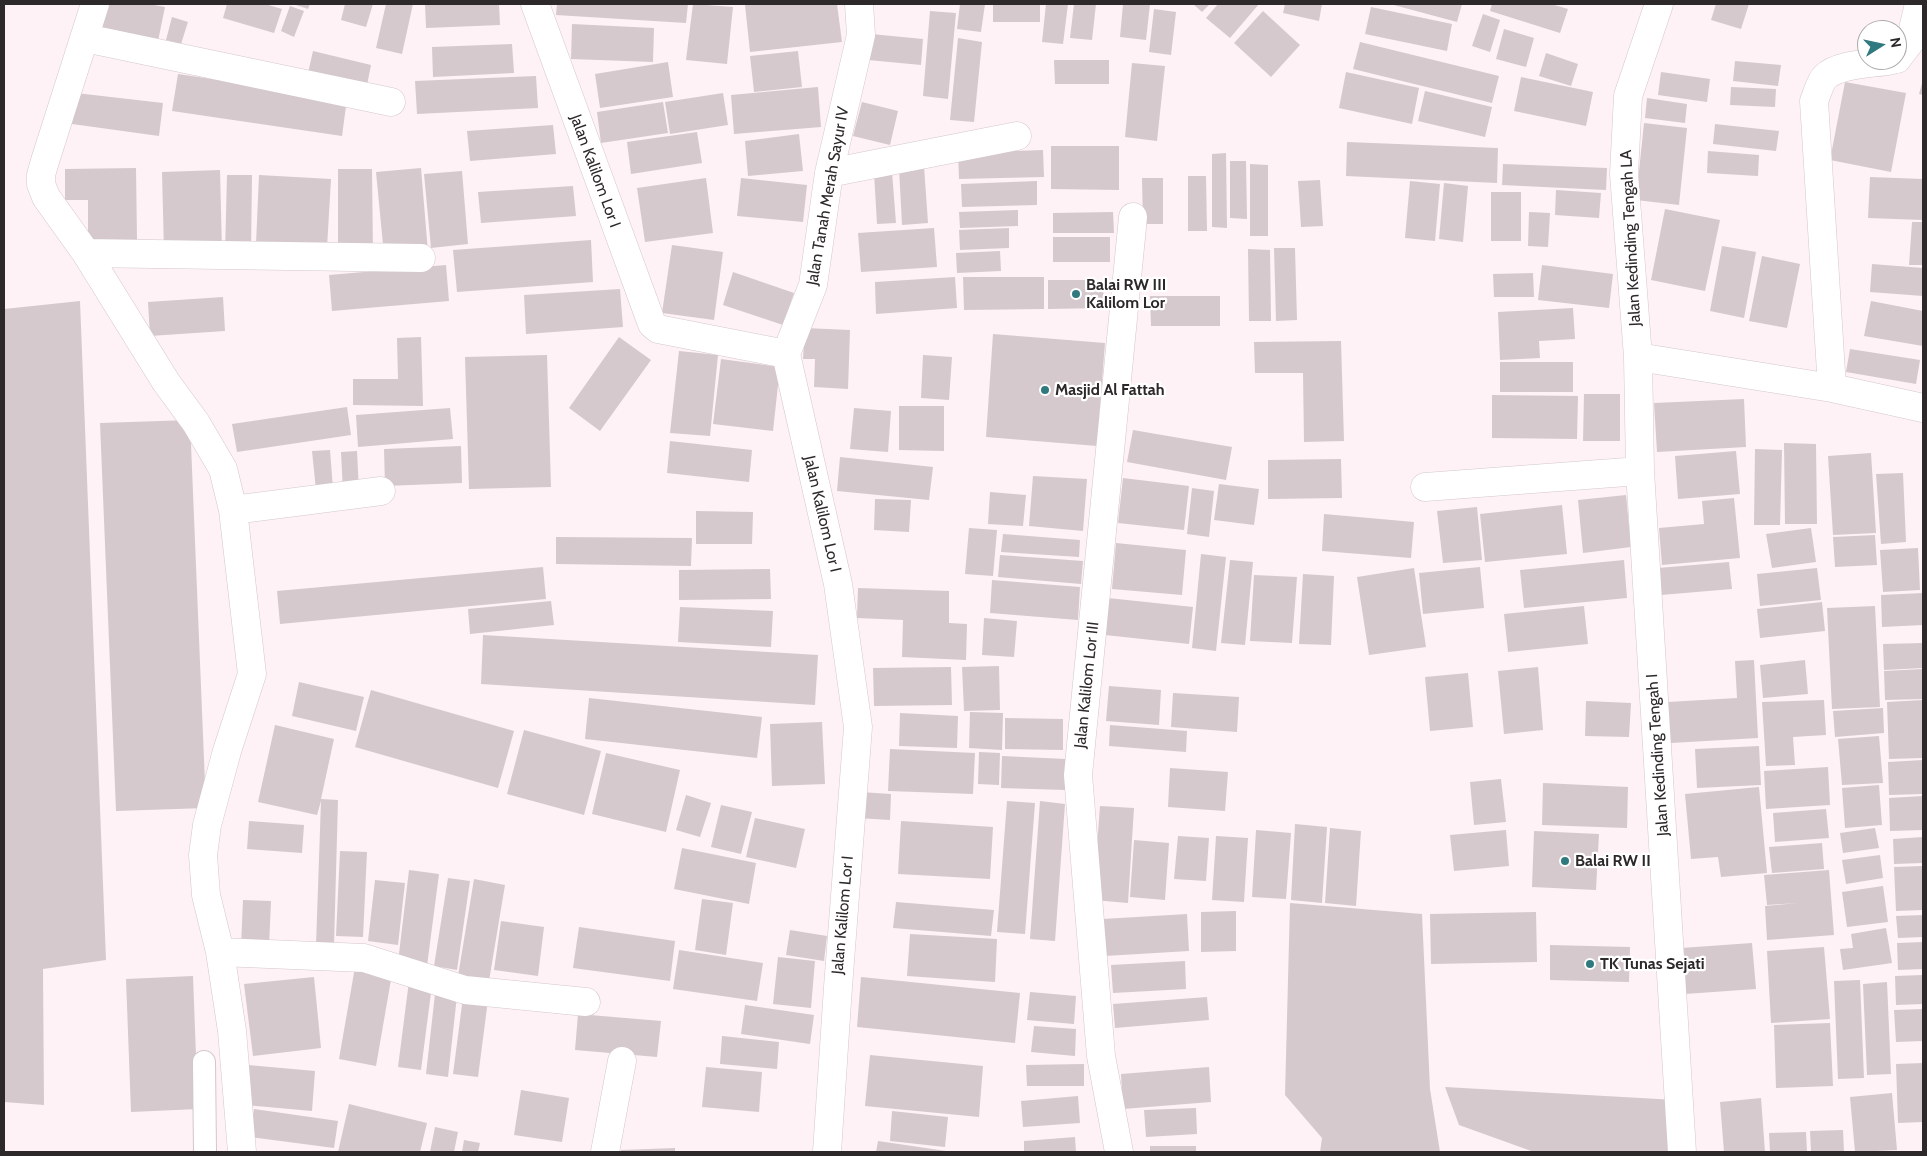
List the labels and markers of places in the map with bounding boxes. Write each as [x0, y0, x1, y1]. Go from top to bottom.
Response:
place label: Balai RW III Kalilom Lor [1086, 275, 1166, 313]
marker: Balai RW III Kalilom Lor [1070, 288, 1082, 300]
place label: Masjid Al Fattah [1055, 380, 1164, 400]
marker: Masjid Al Fattah [1039, 384, 1051, 396]
place label: Balai RW II [1575, 851, 1651, 871]
marker: Balai RW II [1559, 855, 1571, 867]
place label: TK Tunas Sejati [1600, 954, 1705, 974]
marker: TK Tunas Sejati [1584, 958, 1596, 970]

